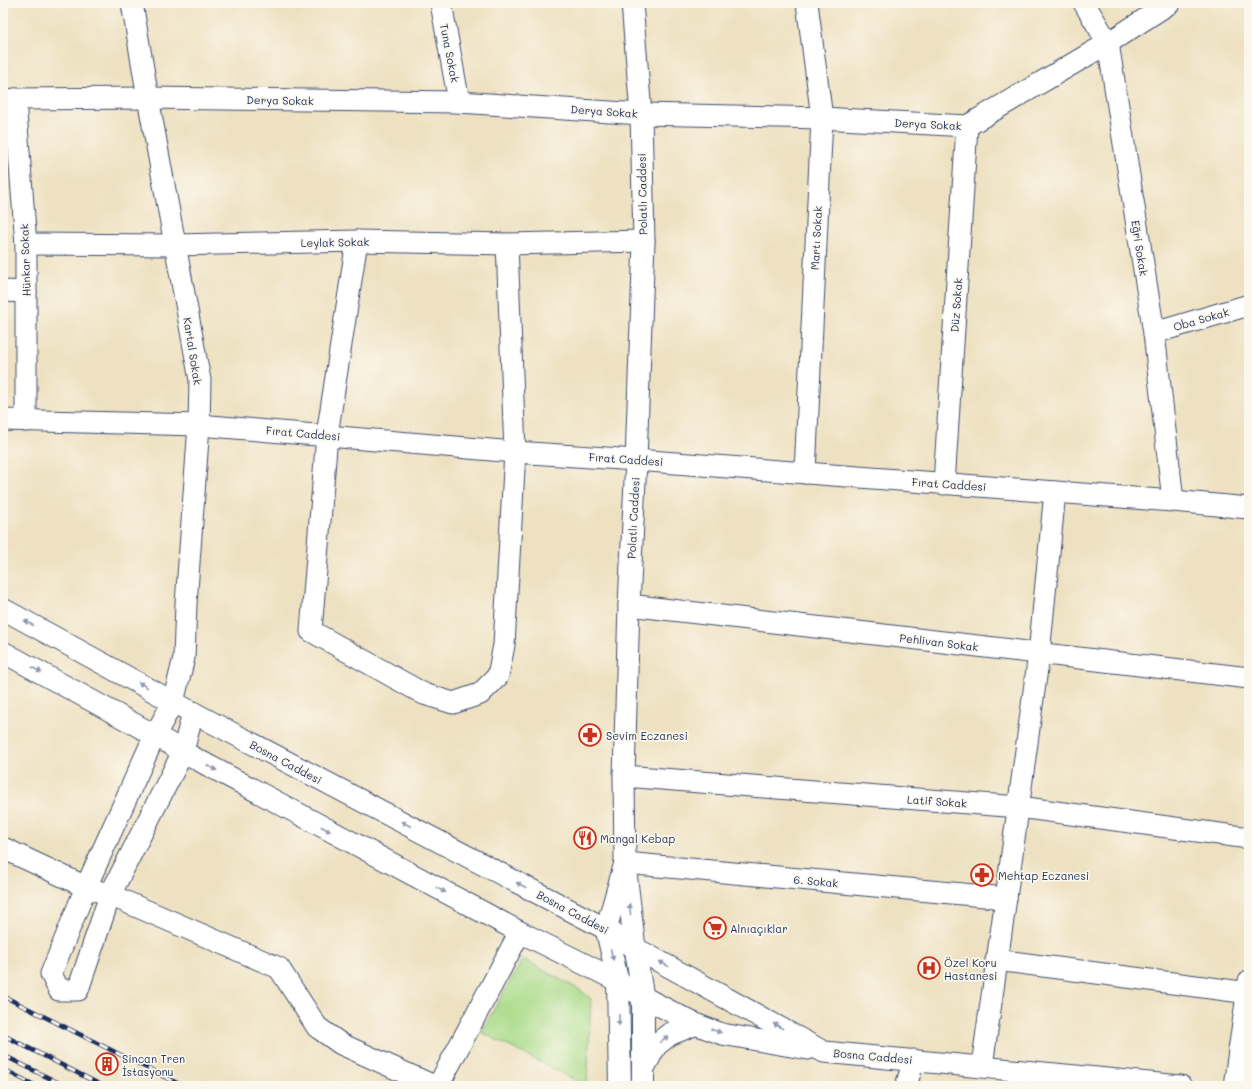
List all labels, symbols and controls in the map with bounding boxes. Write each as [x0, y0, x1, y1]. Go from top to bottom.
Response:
street label: Tuna Sokak [437, 22, 463, 84]
street label: Derya Sokak [246, 92, 314, 108]
street label: Derya Sokak [570, 101, 638, 121]
street label: Derya Sokak [894, 115, 962, 133]
street label: Polatlı Caddesi [634, 153, 650, 235]
street label: Martı Sokak [807, 205, 825, 270]
street label: Eğri Sokak [1128, 219, 1152, 277]
street label: Hünkar Sokak [16, 223, 34, 297]
street label: Leylak Sokak [301, 234, 370, 250]
street label: Düz Sokak [947, 277, 965, 333]
street label: Oba Sokak [1171, 304, 1231, 334]
street label: Kartal Sokak [180, 316, 206, 386]
street label: Fırat Caddesi [265, 422, 341, 444]
street label: Fırat Caddesi [588, 449, 664, 469]
street label: Fırat Caddesi [911, 474, 987, 494]
street label: Polatlı Caddesi [623, 477, 643, 559]
one-way arrow [23, 619, 35, 626]
street label: Pehlivan Sokak [899, 630, 979, 654]
one-way arrow [31, 667, 43, 674]
one-way arrow [137, 682, 149, 689]
pharmacy icon: Sevim Eczanesi [577, 722, 603, 748]
place label: Sevim Eczanesi [606, 728, 688, 743]
street label: Bosna Caddesi [247, 737, 325, 787]
one-way arrow [206, 765, 218, 771]
street label: Latif Sokak [907, 791, 968, 811]
one-way arrow [401, 821, 412, 828]
restaurant icon: Mangal Kebap [572, 825, 598, 851]
one-way arrow [321, 826, 332, 832]
place label: Mangal Kebap [600, 831, 676, 846]
pharmacy icon: Mehtap Eczanesi [969, 862, 995, 888]
place label: Mehtap Eczanesi [998, 868, 1089, 883]
street label: 6. Sokak [793, 872, 839, 890]
one-way arrow [516, 882, 527, 888]
one-way arrow [435, 887, 447, 894]
street label: Bosna Caddesi [534, 887, 612, 937]
one-way arrow [627, 903, 634, 915]
supermarket icon: Alnıaçıklar [702, 915, 728, 941]
place label: Alnıaçıklar [730, 921, 788, 936]
one-way arrow [609, 949, 615, 961]
hospital icon: Özel Koru Hastanesi [916, 955, 942, 981]
place label: Özel Koru Hastanesi [944, 955, 997, 983]
one-way arrow [658, 960, 670, 967]
one-way arrow [616, 1014, 622, 1027]
one-way arrow [772, 1023, 784, 1030]
one-way arrow [711, 1029, 723, 1035]
one-way arrow [658, 1035, 669, 1043]
street label: Bosna Caddesi [833, 1045, 913, 1067]
building icon: Sincan Tren İstasyonu [94, 1051, 120, 1077]
place label: Sincan Tren İstasyonu [122, 1051, 185, 1079]

